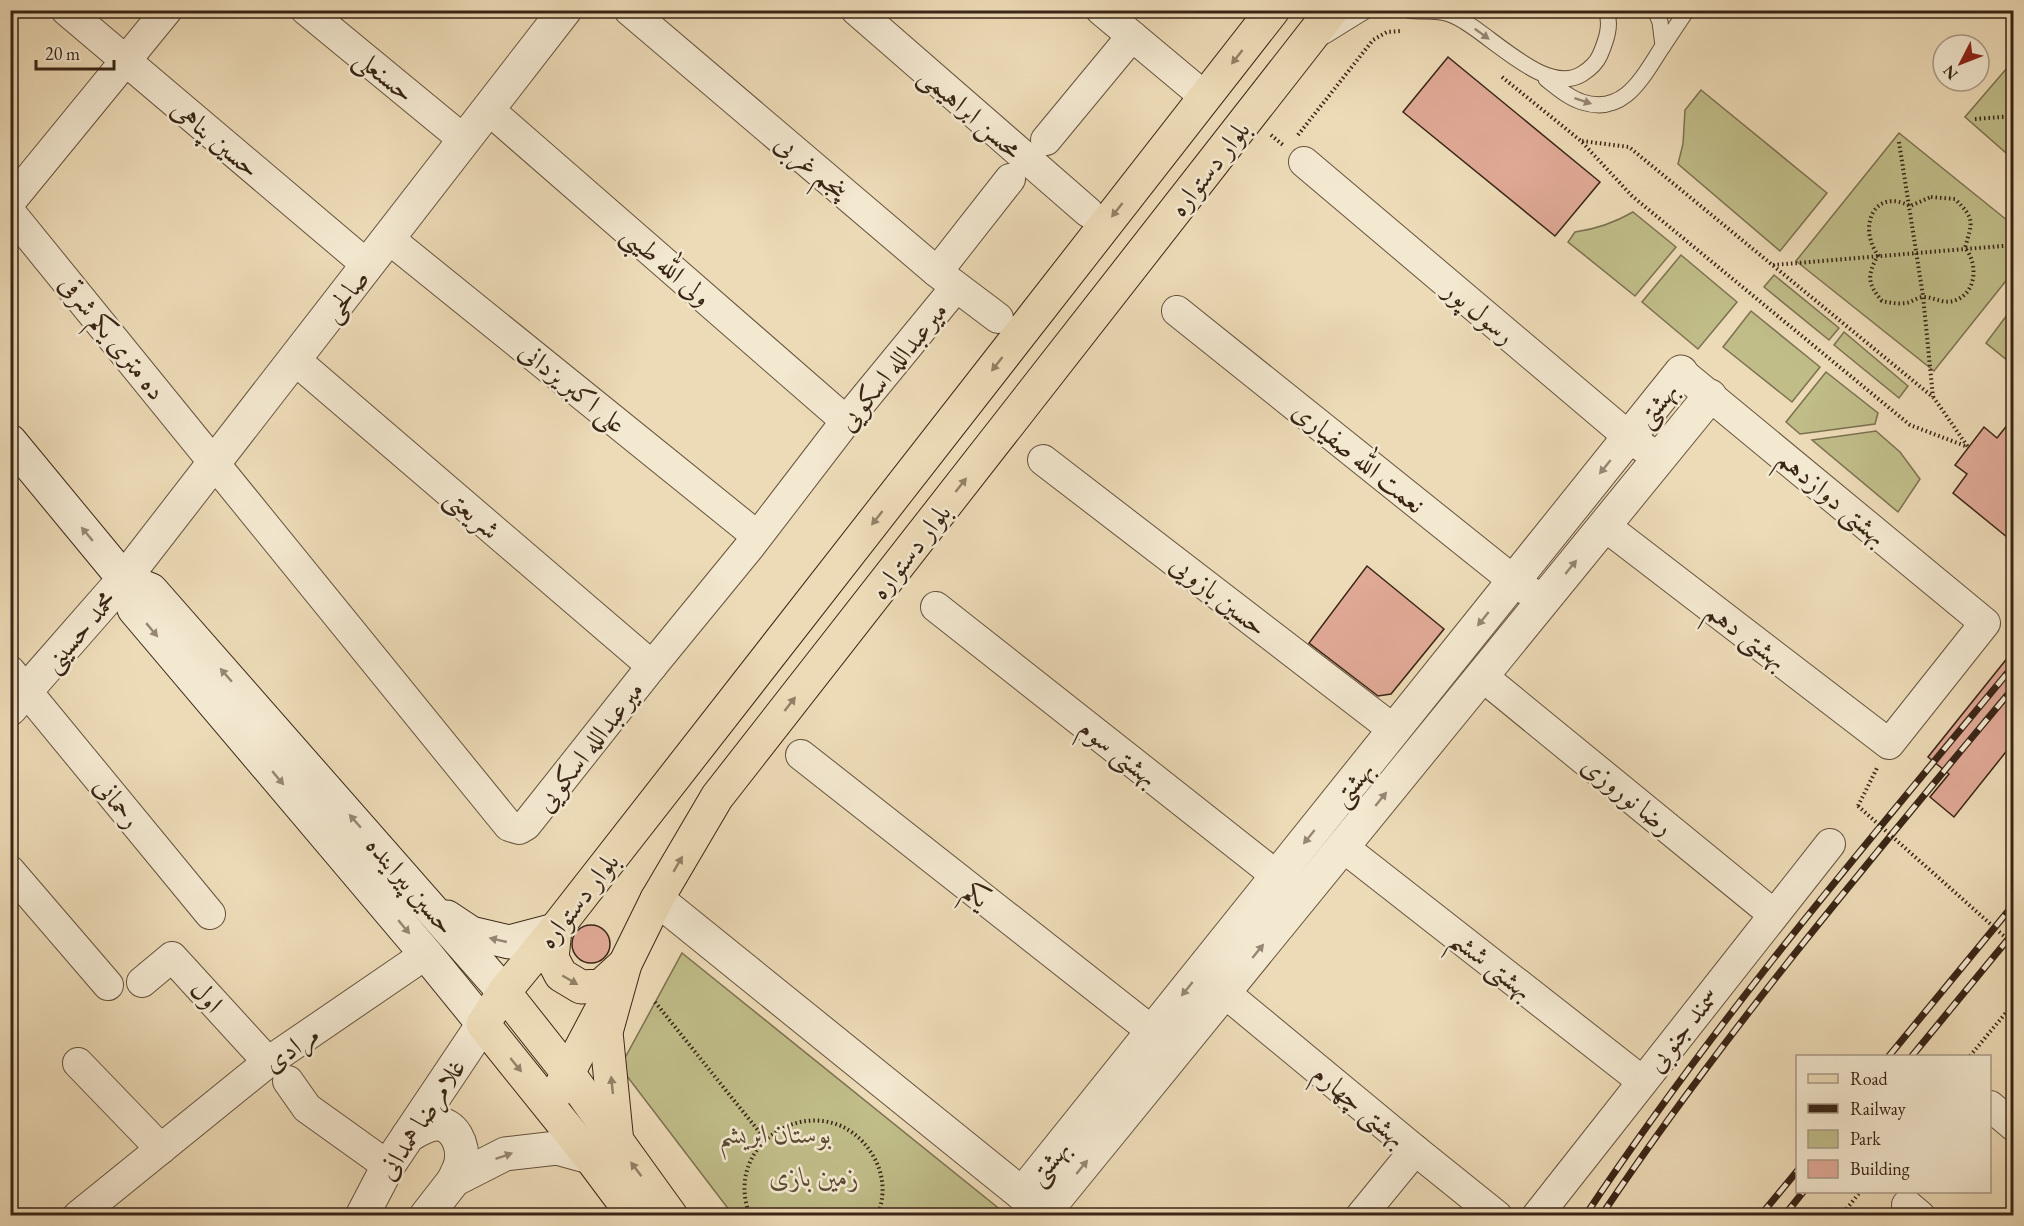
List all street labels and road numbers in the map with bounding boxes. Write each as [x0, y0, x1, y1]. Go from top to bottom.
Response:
street label: حسنعلی [346, 40, 422, 112]
street label: محسن ابراهیمی [912, 58, 1030, 168]
street label: حسین پناهی [162, 91, 268, 188]
street label: بلوار دستواره [1161, 113, 1257, 223]
street label: پنجم غربی [763, 125, 857, 214]
street label: ولی الله طیبی [611, 214, 721, 318]
street label: صالحی [313, 261, 377, 329]
street label: ده متری یکم شرقی [45, 267, 174, 412]
street label: رسول پور [1434, 270, 1523, 353]
street label: میرعبدالله اسکویی [829, 294, 956, 439]
street label: علی اکبر یزدانی [510, 333, 634, 443]
street label: بهشتی [1627, 374, 1687, 435]
street label: نعمت الله صفیاری [1285, 390, 1435, 521]
street label: بهشتی دوازدهم [1766, 441, 1895, 559]
street label: شریعتی [437, 479, 508, 548]
street label: بلوار دستواره [862, 496, 958, 606]
street label: حسین بازویی [1163, 546, 1275, 645]
street label: محمد حسینی [34, 583, 126, 680]
street label: بهشتی دهم [1694, 593, 1795, 683]
street label: میرعبدالله اسکویی [527, 673, 652, 819]
street label: بهشتی سوم [1068, 710, 1166, 799]
street label: رضا نوروزی [1575, 747, 1681, 843]
street label: بهشتی [1323, 753, 1383, 814]
street label: رحمانی [87, 769, 149, 835]
street label: حسین پیراینده [357, 828, 464, 943]
street label: بلوار دستواره [530, 845, 626, 955]
street label: یکم [952, 873, 999, 923]
street label: بهشتی ششم [1437, 921, 1540, 1015]
street label: اول [183, 972, 231, 1020]
street label: سمند جنوبی [1638, 979, 1728, 1080]
street label: مرادی [256, 1016, 327, 1081]
street label: غلامرضا همدانی [369, 1052, 475, 1188]
street label: بهشتی چهارم [1302, 1056, 1414, 1159]
street label: بهشتی [1019, 1132, 1079, 1193]

